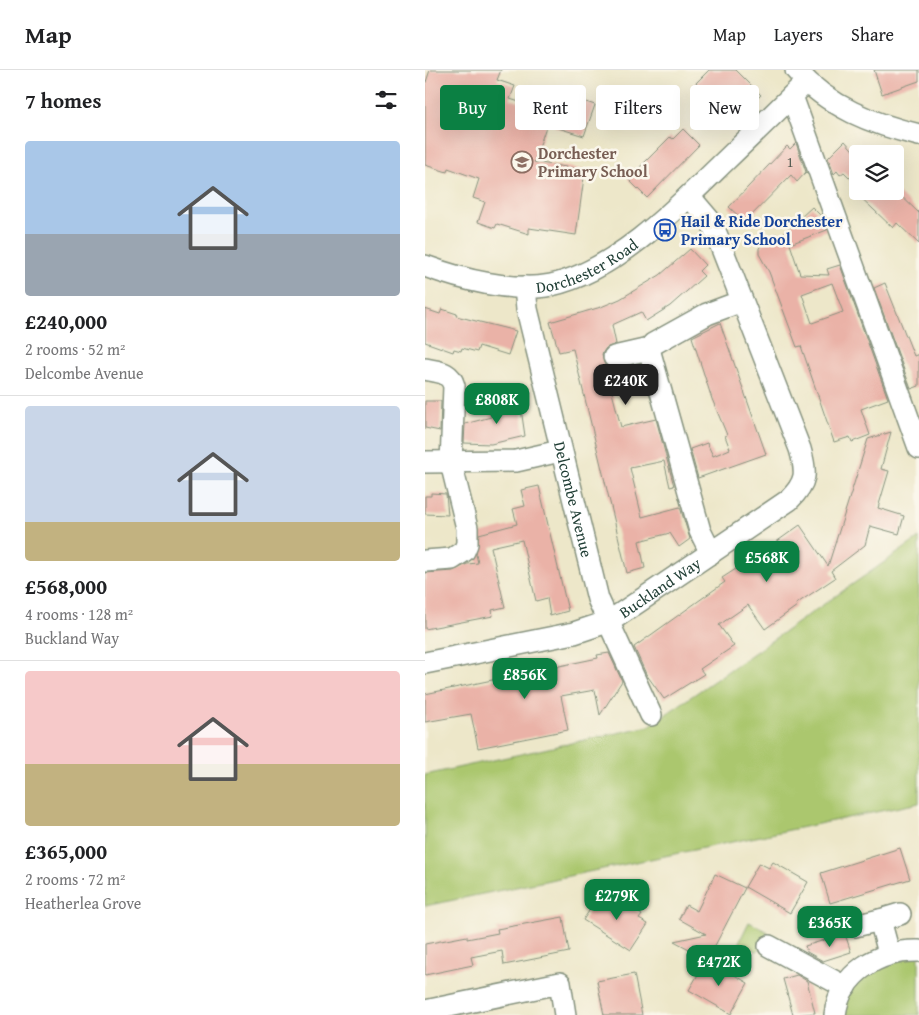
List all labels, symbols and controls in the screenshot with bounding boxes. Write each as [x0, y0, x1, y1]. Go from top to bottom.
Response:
text: Map [25, 17, 72, 52]
text: Map [713, 21, 746, 48]
text: Layers [774, 21, 823, 48]
text: Share [851, 21, 894, 48]
text: 7 homes [25, 85, 101, 116]
chip: Buy [440, 85, 505, 130]
chip: Rent [515, 85, 586, 130]
chip: Filters [596, 85, 680, 130]
chip: New [690, 85, 759, 130]
icon: filters [372, 86, 400, 114]
place label: Dorchester Primary School [538, 141, 648, 183]
map controls [849, 145, 904, 200]
button: layers [849, 145, 904, 200]
school or university icon: Dorchester Primary School [510, 150, 534, 174]
house number: 1 [787, 152, 793, 172]
icon: home [168, 173, 258, 263]
place label: Hail & Ride Dorchester Primary School [681, 209, 843, 251]
bus stop icon: Hail & Ride Dorchester Primary School [653, 218, 677, 242]
street label: Dorchester Road [535, 232, 643, 299]
text: £240,000 [25, 306, 107, 337]
text: 2 rooms · 52 m² [25, 337, 125, 361]
text: Delcombe Avenue [25, 361, 144, 385]
pin: £240K [591, 364, 661, 406]
text: £240K [604, 368, 648, 392]
pin: £808K [462, 382, 532, 425]
text: £808K [475, 387, 519, 411]
icon: home [168, 439, 258, 529]
street label: Delcombe Avenue [548, 439, 599, 560]
pin: £568K [732, 540, 802, 583]
text: £568K [745, 545, 789, 569]
street label: Buckland Way [614, 551, 706, 624]
text: £568,000 [25, 571, 107, 602]
text: 4 rooms · 128 m² [25, 602, 133, 626]
text: Buckland Way [25, 626, 119, 650]
pin: £856K [490, 658, 560, 700]
text: £856K [503, 662, 547, 686]
icon: home [168, 704, 258, 794]
text: £365,000 [25, 836, 107, 867]
text: 2 rooms · 72 m² [25, 867, 125, 891]
pin: £279K [582, 878, 652, 921]
text: £279K [595, 883, 639, 907]
text: Heatherlea Grove [25, 891, 141, 915]
pin: £365K [795, 906, 865, 948]
text: £365K [808, 910, 852, 934]
pin: £472K [684, 944, 754, 987]
text: £472K [697, 949, 741, 973]

